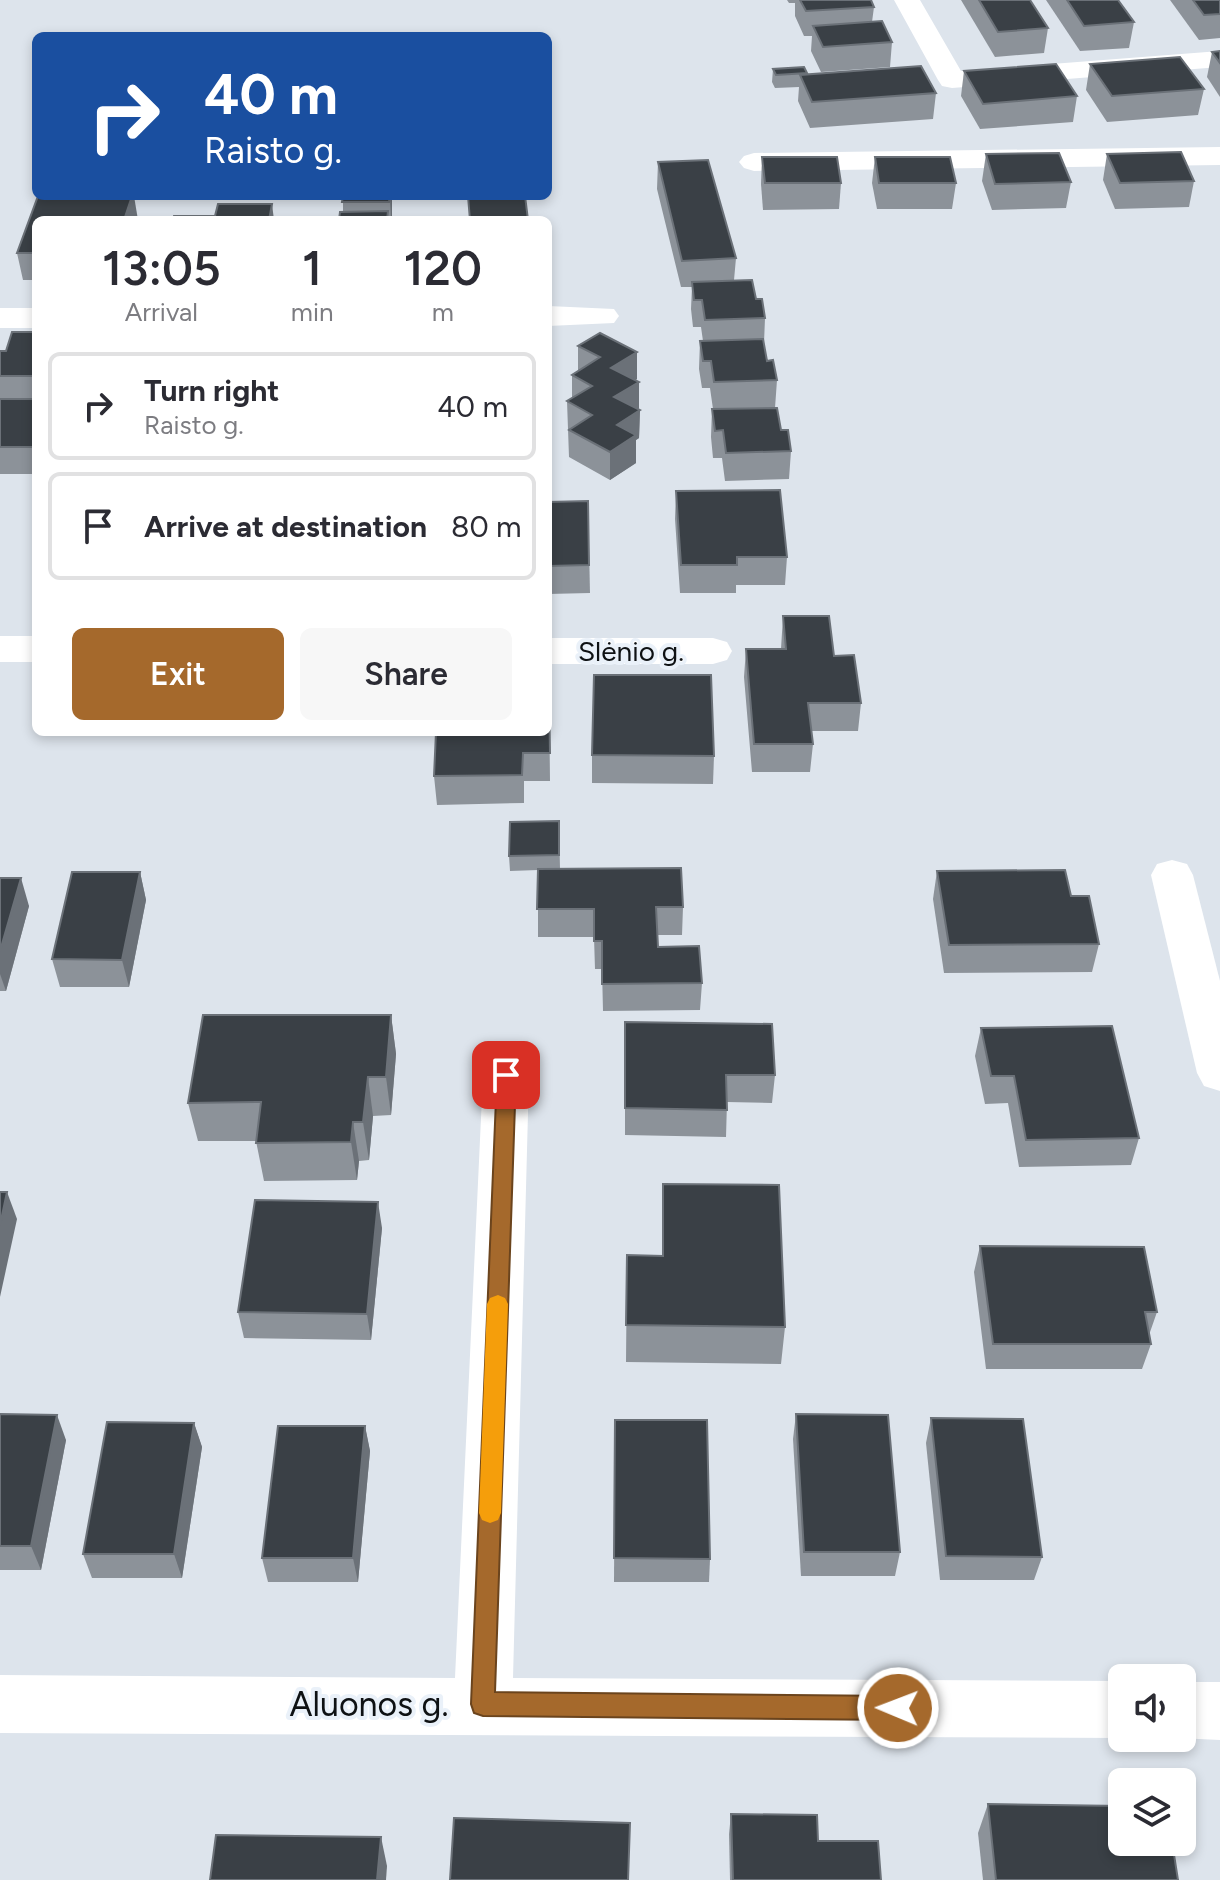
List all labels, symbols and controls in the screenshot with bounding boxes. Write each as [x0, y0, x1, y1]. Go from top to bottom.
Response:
text: 40 m [204, 61, 338, 128]
icon: right [72, 64, 176, 168]
text: Raisto g. [204, 129, 342, 172]
text: 13:05 [102, 239, 221, 297]
text: 1 [302, 239, 322, 297]
text: 120 [403, 239, 482, 297]
text: Arrival [125, 296, 198, 328]
text: min [291, 296, 333, 328]
text: m [432, 296, 454, 328]
text: Turn right [144, 372, 279, 409]
icon: right [76, 384, 120, 428]
text: 40 m [437, 388, 508, 425]
text: Raisto g. [144, 409, 244, 441]
icon: arrive [76, 504, 120, 548]
text: Arrive at destination [144, 508, 427, 545]
text: 80 m [451, 508, 522, 545]
button: Exit [72, 628, 284, 720]
button: Share [300, 628, 512, 720]
street label: Slėnio g. [578, 634, 684, 668]
pin [472, 1041, 540, 1109]
icon: arrive [484, 1053, 528, 1097]
map controls [1108, 1664, 1196, 1856]
button: sound [1108, 1664, 1196, 1752]
position arrow [856, 1666, 940, 1750]
street label: Aluonos g. [289, 1684, 449, 1725]
button: layers [1108, 1768, 1196, 1856]

